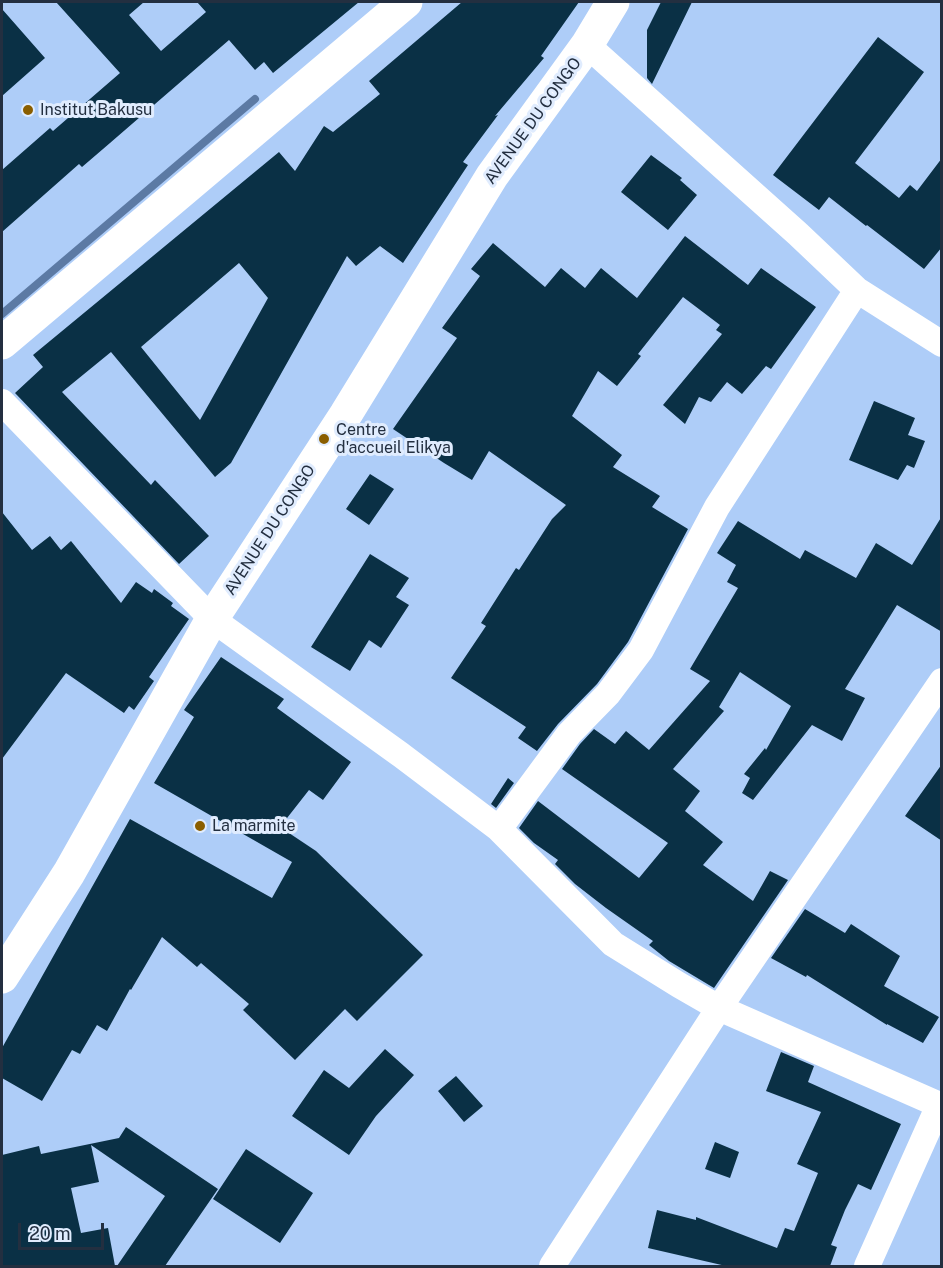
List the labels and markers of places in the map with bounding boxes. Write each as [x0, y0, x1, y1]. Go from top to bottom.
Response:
place label: Institut Bakusu [40, 100, 152, 120]
marker: Institut Bakusu [21, 103, 35, 117]
place label: Centre d'accueil Elikya [336, 420, 451, 458]
marker: Centre d'accueil Elikya [317, 432, 331, 446]
place label: La marmite [212, 816, 296, 836]
marker: La marmite [193, 819, 207, 833]

